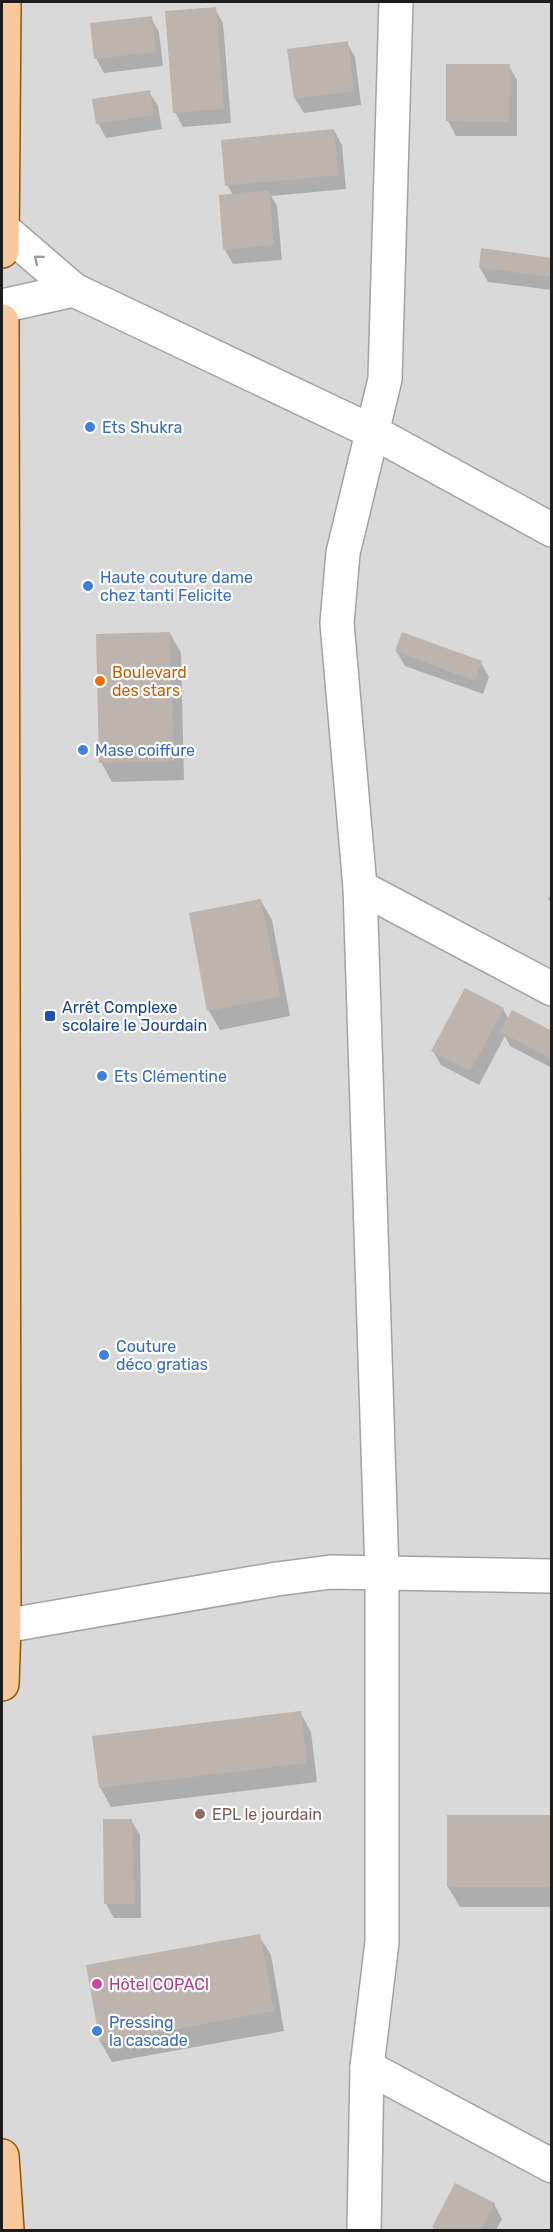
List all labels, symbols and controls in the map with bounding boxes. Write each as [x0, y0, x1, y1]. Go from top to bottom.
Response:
one-way arrow [34, 255, 45, 266]
place label: Ets Shukra [102, 418, 182, 437]
marker: Ets Shukra [83, 420, 97, 434]
place label: Haute couture dame chez tanti Felicite [100, 568, 253, 605]
marker: Haute couture dame chez tanti Felicite [81, 579, 95, 593]
place label: Boulevard des stars [112, 663, 187, 700]
marker: Boulevard des stars [93, 674, 107, 688]
place label: Mase coiffure [95, 741, 195, 760]
marker: Mase coiffure [76, 743, 90, 757]
place label: Arrêt Complexe scolaire le Jourdain [62, 998, 207, 1035]
marker: Arrêt Complexe scolaire le Jourdain [43, 1009, 57, 1023]
place label: Ets Clémentine [114, 1067, 227, 1086]
marker: Ets Clémentine [95, 1069, 109, 1083]
place label: Couture déco gratias [116, 1337, 208, 1374]
marker: Couture déco gratias [97, 1348, 111, 1362]
place label: EPL le jourdain [212, 1805, 322, 1824]
marker: EPL le jourdain [193, 1807, 207, 1821]
place label: Hôtel COPACI [109, 1975, 209, 1994]
marker: Hôtel COPACI [90, 1977, 104, 1991]
place label: Pressing la cascade [109, 2013, 188, 2050]
marker: Pressing la cascade [90, 2024, 104, 2038]

